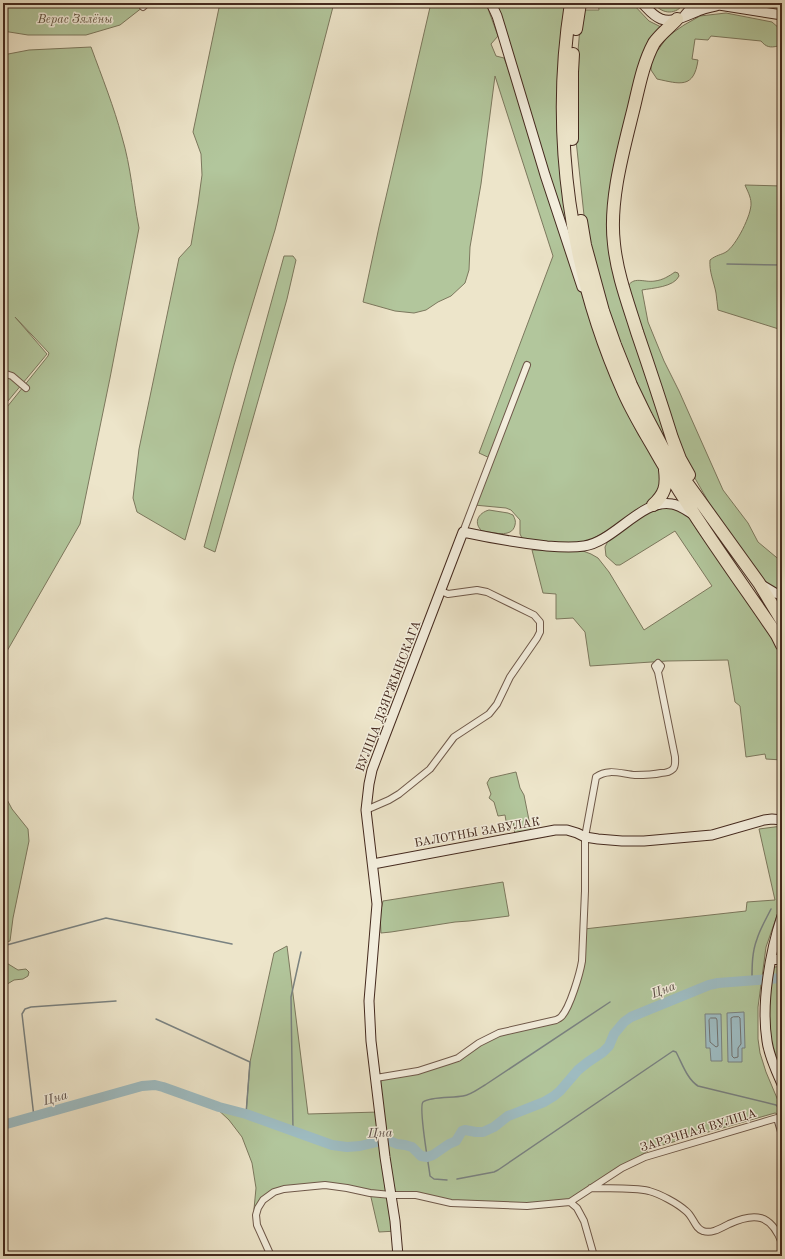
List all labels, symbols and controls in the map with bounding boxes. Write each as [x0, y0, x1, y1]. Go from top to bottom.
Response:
park label: Верас Зялёны [37, 13, 112, 26]
street label: ВУЛІЦА ДЗЯРЖЫНСКАГА [355, 619, 423, 774]
street label: БАЛОТНЫ ЗАВУЛАК [413, 816, 541, 850]
water label: Цна [649, 980, 678, 1001]
water label: Цна [41, 1089, 69, 1108]
street label: ЗАРЭЧНАЯ ВУЛІЦА [639, 1108, 758, 1154]
water label: Цна [366, 1127, 393, 1140]

